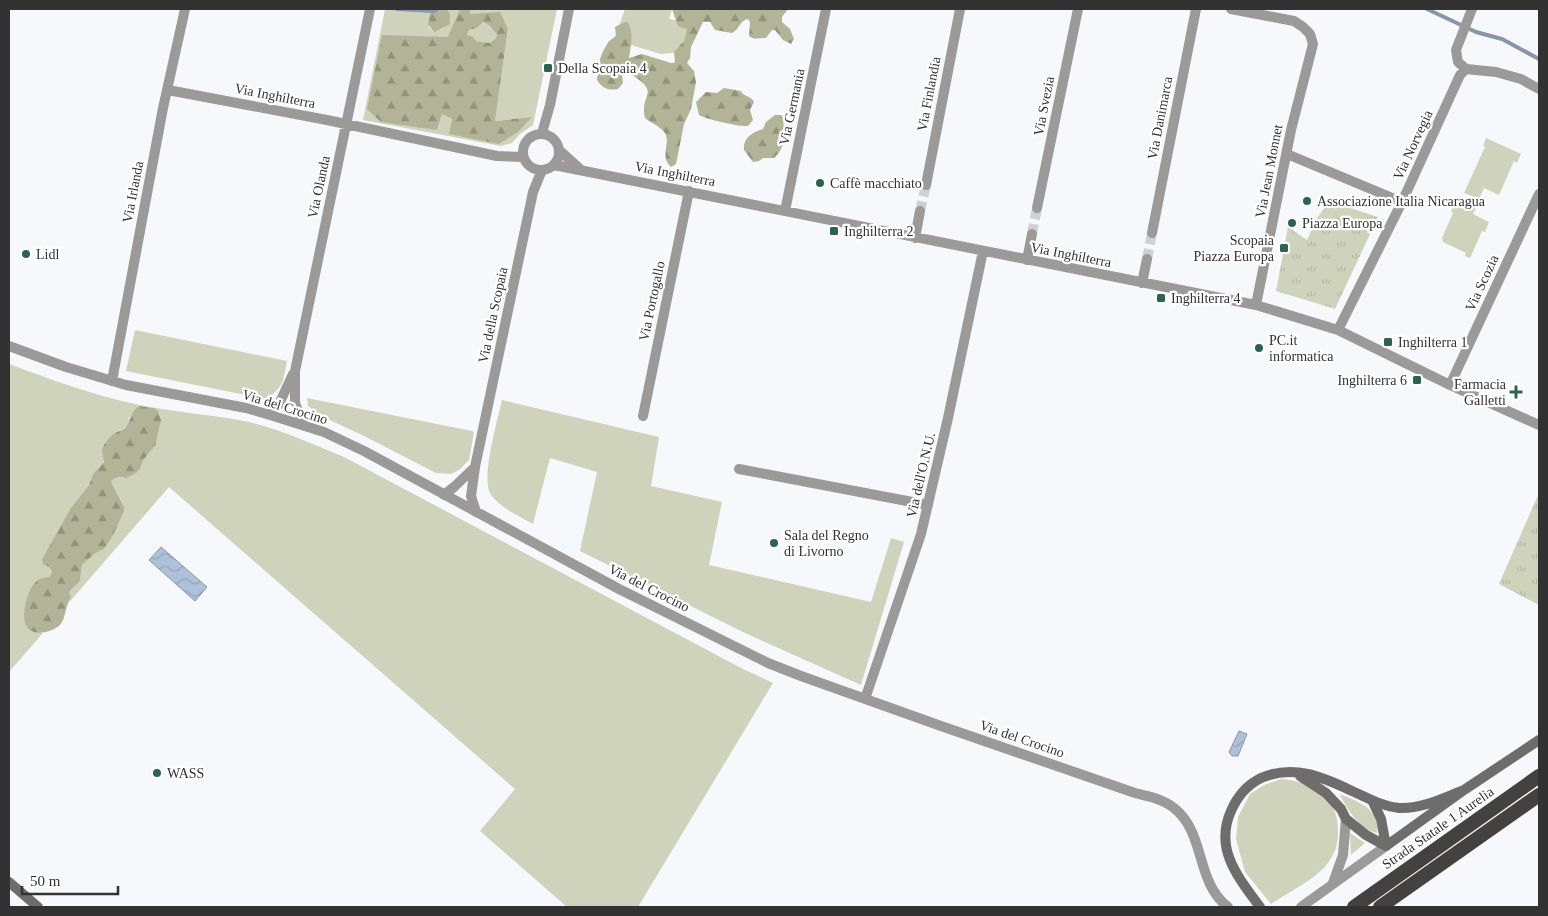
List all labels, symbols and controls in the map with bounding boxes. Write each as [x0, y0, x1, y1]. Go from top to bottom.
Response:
street label: Via Finlandia [914, 55, 944, 133]
place label: Della Scopaia 4 [558, 61, 647, 76]
marker: Della Scopaia 4 [542, 62, 554, 74]
street label: Via Germania [777, 66, 808, 147]
street label: Via Svezia [1031, 74, 1057, 137]
street label: Via Danimarca [1145, 74, 1176, 161]
street label: Via Inghilterra [233, 81, 317, 111]
street label: Via Norvegia [1390, 107, 1436, 182]
street label: Via Jean Monnet [1253, 123, 1285, 219]
street label: Via Olanda [305, 154, 333, 220]
street label: Via Irlanda [120, 159, 146, 224]
street label: Via Inghilterra [633, 159, 717, 189]
place label: Caffè macchiato [830, 176, 922, 191]
marker: Caffè macchiato [814, 177, 826, 189]
place label: Associazione Italia Nicaragua [1317, 194, 1486, 209]
marker: Associazione Italia Nicaragua [1301, 195, 1313, 207]
place label: Piazza Europa [1302, 216, 1383, 231]
marker: Piazza Europa [1286, 217, 1298, 229]
place label: Inghilterra 2 [844, 224, 914, 239]
marker: Inghilterra 2 [828, 225, 840, 237]
place label: Scopaia Piazza Europa [1194, 233, 1275, 264]
street label: Via Inghilterra [1029, 240, 1113, 270]
marker: Scopaia Piazza Europa [1278, 242, 1290, 254]
place label: Lidl [36, 247, 59, 262]
marker: Lidl [20, 248, 32, 260]
street label: Via Scozia [1462, 252, 1502, 313]
street label: Via Portogallo [636, 260, 668, 342]
street label: Via della Scopaia [475, 265, 511, 364]
place label: Inghilterra 4 [1171, 291, 1241, 306]
marker: Inghilterra 4 [1155, 292, 1167, 304]
place label: PC.it informatica [1269, 333, 1334, 364]
place label: Inghilterra 1 [1398, 335, 1468, 350]
marker: Inghilterra 1 [1382, 336, 1394, 348]
marker: PC.it informatica [1253, 342, 1265, 354]
place label: Inghilterra 6 [1337, 373, 1407, 388]
marker: Inghilterra 6 [1411, 374, 1423, 386]
place label: Farmacia Galletti [1454, 377, 1507, 408]
marker: Farmacia Galletti [1510, 386, 1522, 398]
street label: Via del Crocino [240, 387, 330, 427]
street label: Via dell'O.N.U. [904, 431, 938, 519]
place label: Sala del Regno di Livorno [784, 528, 869, 559]
marker: Sala del Regno di Livorno [768, 537, 780, 549]
street label: Via del Crocino [606, 561, 692, 615]
street label: Via del Crocino [978, 717, 1066, 761]
place label: WASS [167, 766, 204, 781]
marker: WASS [151, 767, 163, 779]
street label: Strada Statale 1 Aurelia [1379, 783, 1497, 872]
scale bar [22, 864, 119, 896]
text: 50 m [30, 873, 61, 889]

